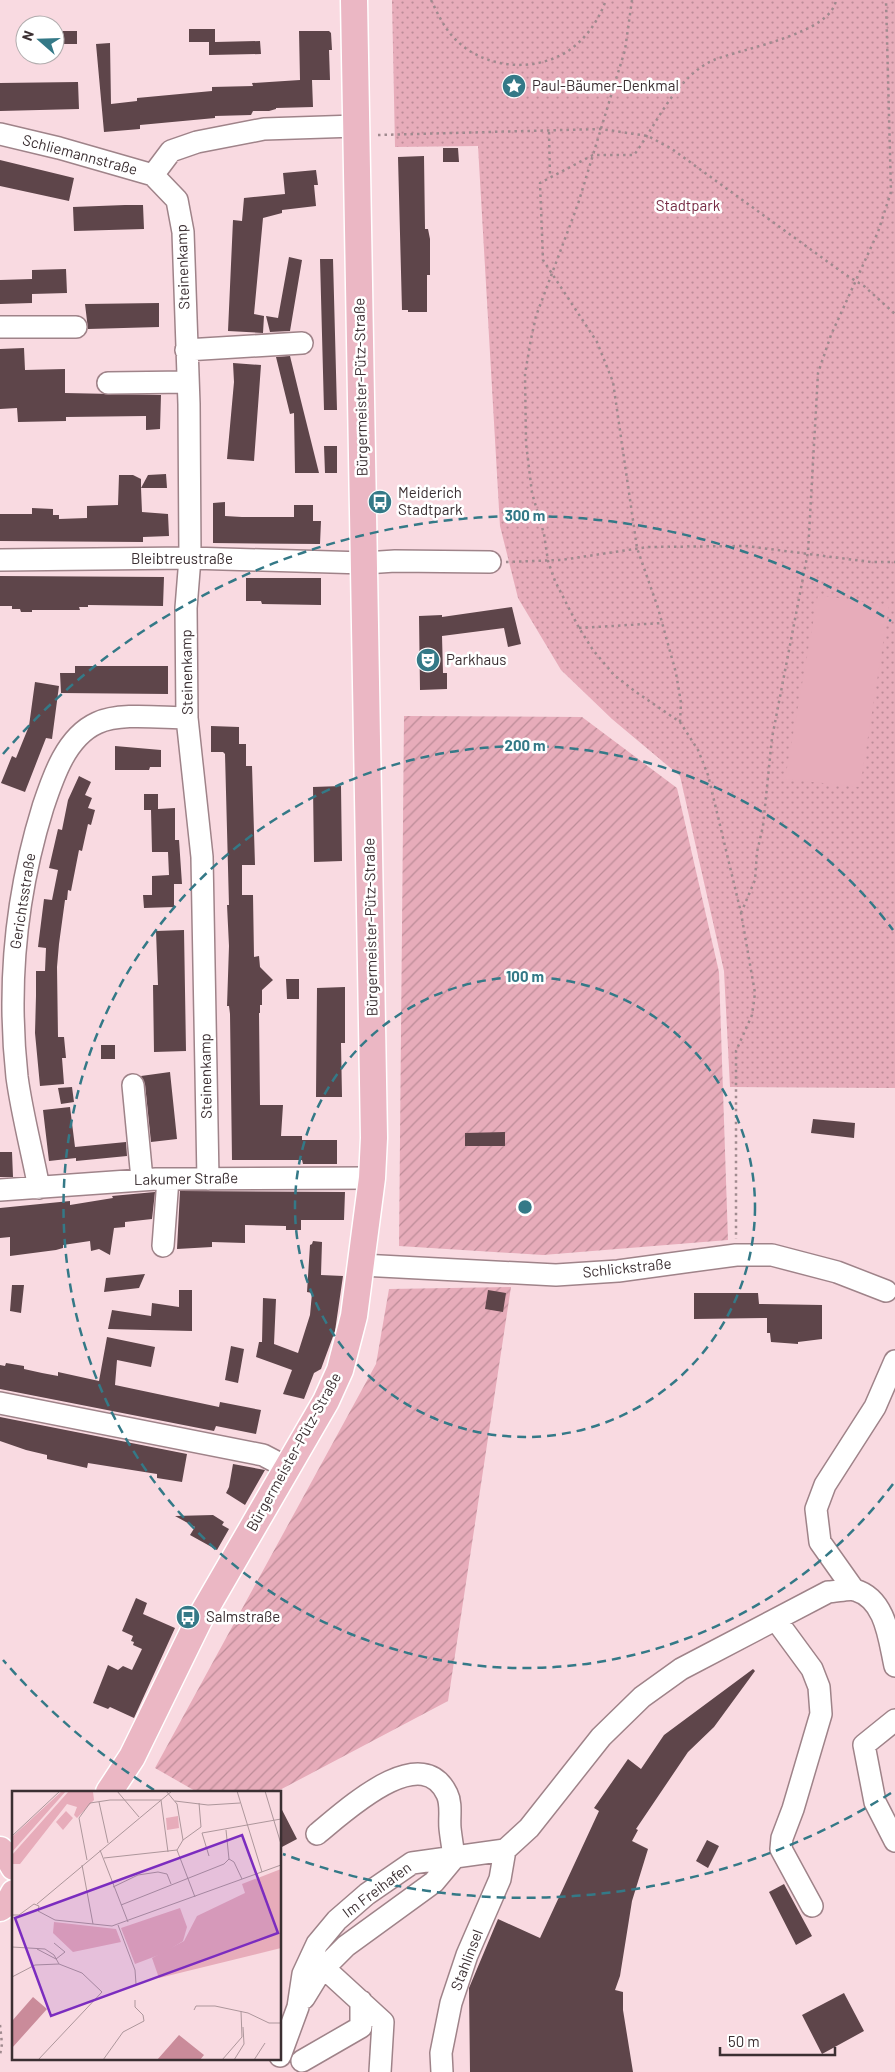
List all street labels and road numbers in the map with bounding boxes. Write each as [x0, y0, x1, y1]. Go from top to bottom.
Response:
street label: Schliemannstraße [21, 130, 140, 178]
street label: Steinenkamp [172, 224, 192, 310]
street label: Bürgermeister-Pütz-Straße [349, 298, 371, 476]
street label: Bleibtreustraße [131, 549, 233, 567]
street label: Steinenkamp [176, 629, 196, 715]
street label: Bürgermeister-Pütz-Straße [359, 838, 381, 1016]
street label: Gerichtsstraße [6, 852, 38, 950]
street label: Steinenkamp [195, 1033, 215, 1119]
street label: Lakumer Straße [134, 1168, 238, 1188]
street label: Schlickstraße [582, 1253, 672, 1281]
street label: Bürgermeister-Pütz-Straße [242, 1369, 344, 1534]
street label: Im Freihafen [339, 1858, 414, 1921]
street label: Stahlinsel [446, 1927, 486, 1993]

